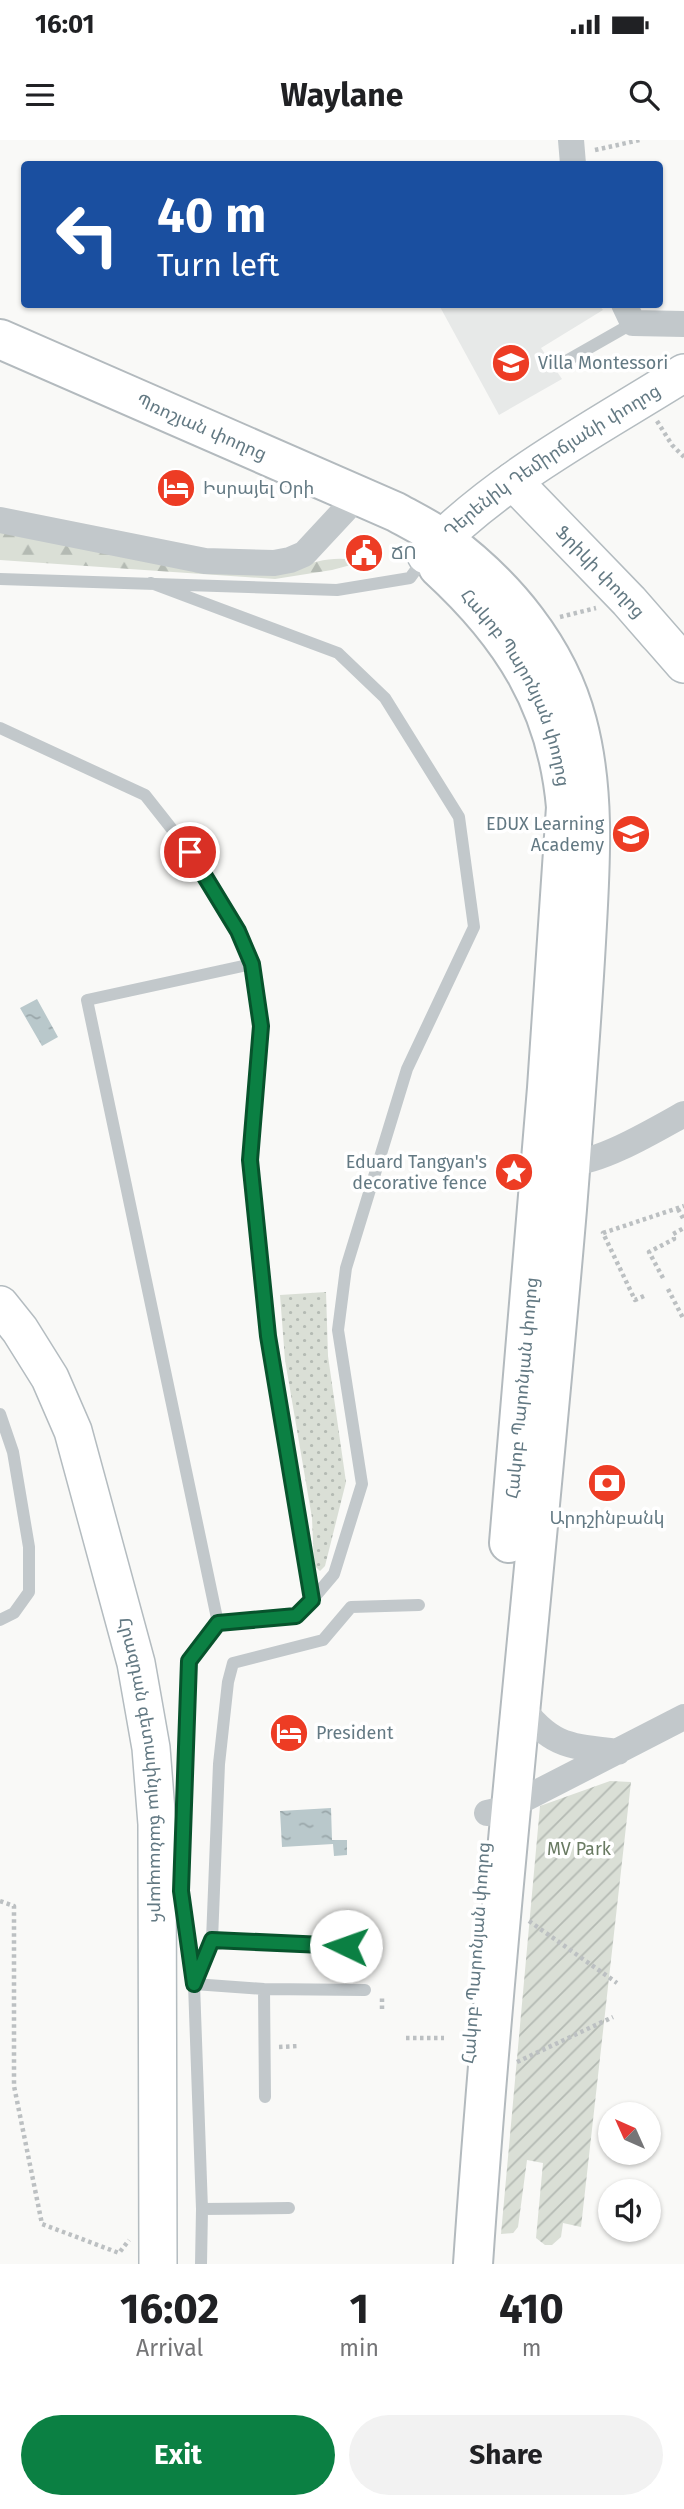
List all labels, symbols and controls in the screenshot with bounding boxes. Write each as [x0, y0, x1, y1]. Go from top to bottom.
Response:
text: 16:01 [35, 9, 95, 40]
icon: menu [21, 76, 59, 114]
text: Waylane [281, 76, 403, 114]
icon: search [625, 76, 663, 114]
text: 40 m [157, 186, 266, 245]
icon: left [42, 189, 133, 280]
text: Turn left [157, 246, 279, 284]
school or university icon: Villa Montessori [490, 342, 532, 384]
place label: Villa Montessori [538, 352, 668, 374]
street label: Դերենիկ Դեմիրճյանի փողոց [439, 379, 664, 542]
street label: Պռոշյան փողոց [133, 389, 270, 465]
hotel icon: Իսրայել Օրի [155, 467, 197, 509]
place label: Իսրայել Օրի [203, 477, 314, 499]
street label: Ֆրիկի փողոց [551, 521, 650, 623]
public building icon: ՃՈ [343, 532, 385, 574]
place label: ՃՈ [391, 542, 416, 564]
street label: Հակոբ Պարոնյան փողոց [456, 584, 575, 788]
place label: EDUX Learning Academy [486, 813, 605, 856]
school or university icon: EDUX Learning Academy [610, 813, 652, 855]
pin [160, 822, 220, 882]
icon: arrive [171, 833, 209, 871]
place label: Eduard Tangyan's decorative fence [346, 1151, 487, 1194]
place icon: Eduard Tangyan's decorative fence [493, 1151, 535, 1193]
street label: Հակոբ Պարոնյան փողոց [501, 1276, 543, 1500]
bank icon: Արդշինբանկ [586, 1462, 628, 1504]
place label: Արդշինբանկ [549, 1507, 665, 1529]
street label: Հրազդան գետափնյա ճանապարհ [113, 1615, 168, 1923]
hotel icon: President [268, 1712, 310, 1754]
place label: President [316, 1722, 394, 1744]
park label: MV Park [547, 1838, 612, 1860]
street label: Հակոբ Պարոնյան փողոց [457, 1841, 495, 2065]
position arrow [309, 1909, 383, 1983]
north arrow [598, 2102, 662, 2165]
map controls [598, 2102, 661, 2242]
button: sound [598, 2179, 661, 2242]
text: 16:02 [120, 2284, 219, 2334]
text: 1 [349, 2284, 369, 2334]
text: 410 [499, 2284, 564, 2334]
text: Arrival [136, 2334, 203, 2362]
text: min [339, 2334, 379, 2362]
text: m [522, 2334, 541, 2362]
button: Exit [21, 2415, 335, 2495]
button: Share [349, 2415, 663, 2495]

